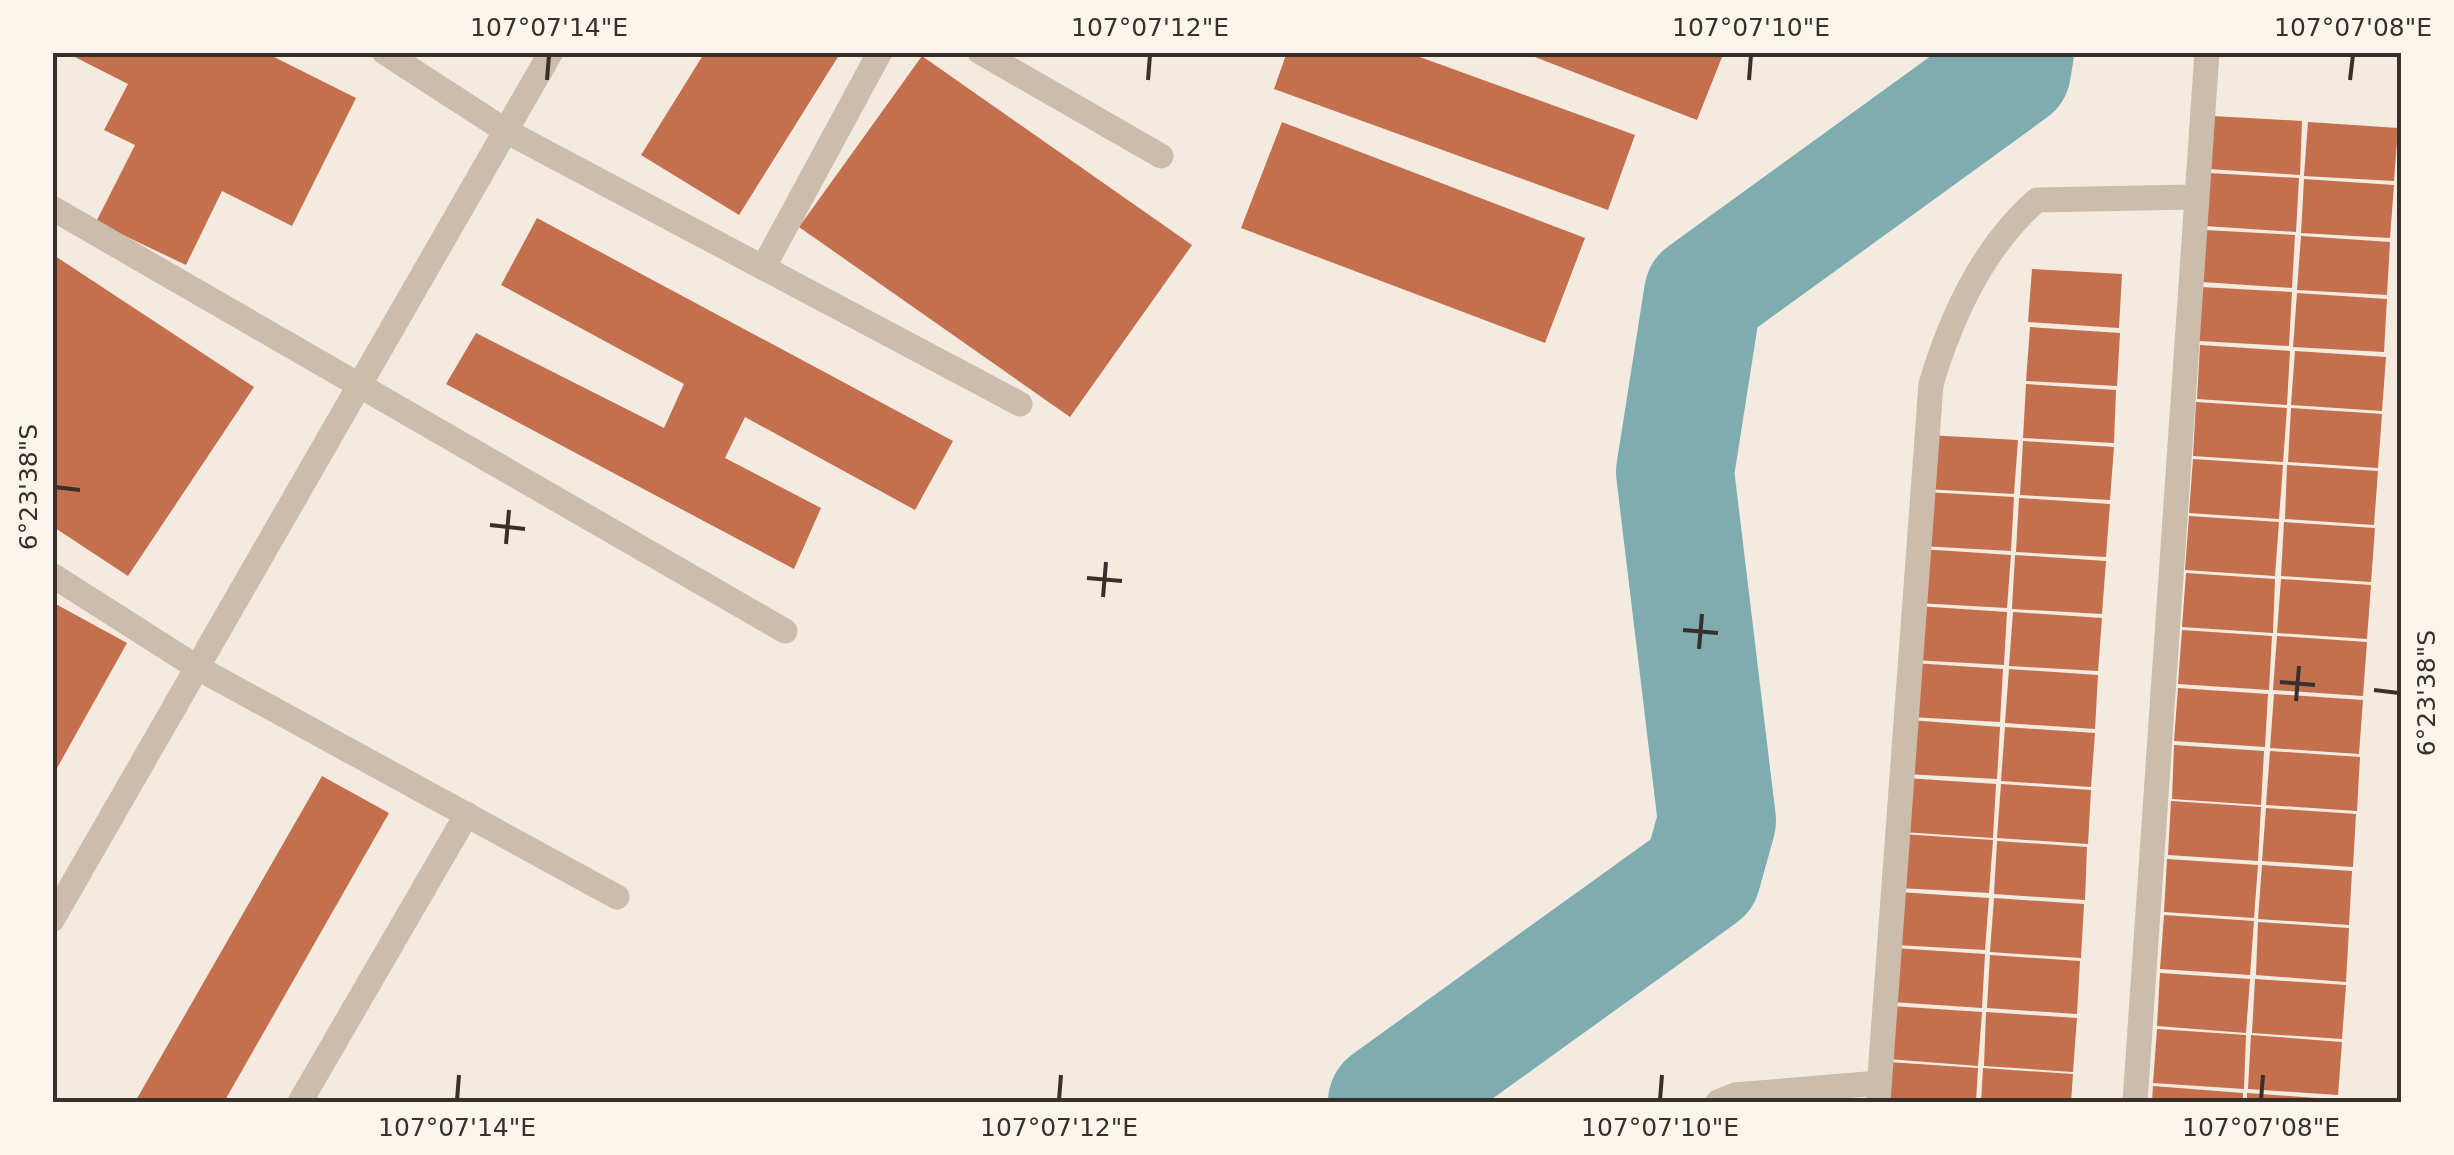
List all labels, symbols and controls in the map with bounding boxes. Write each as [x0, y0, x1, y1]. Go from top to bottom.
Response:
text: 107°07'14"E [470, 13, 628, 42]
text: 107°07'12"E [1071, 13, 1229, 42]
text: 107°07'10"E [1672, 13, 1830, 42]
text: 107°07'08"E [2274, 13, 2432, 42]
text: 6°23'38"S [14, 424, 43, 550]
text: 6°23'38"S [2412, 630, 2441, 756]
text: 107°07'14"E [378, 1113, 536, 1142]
text: 107°07'12"E [980, 1113, 1138, 1142]
text: 107°07'10"E [1581, 1113, 1739, 1142]
text: 107°07'08"E [2182, 1113, 2340, 1142]

